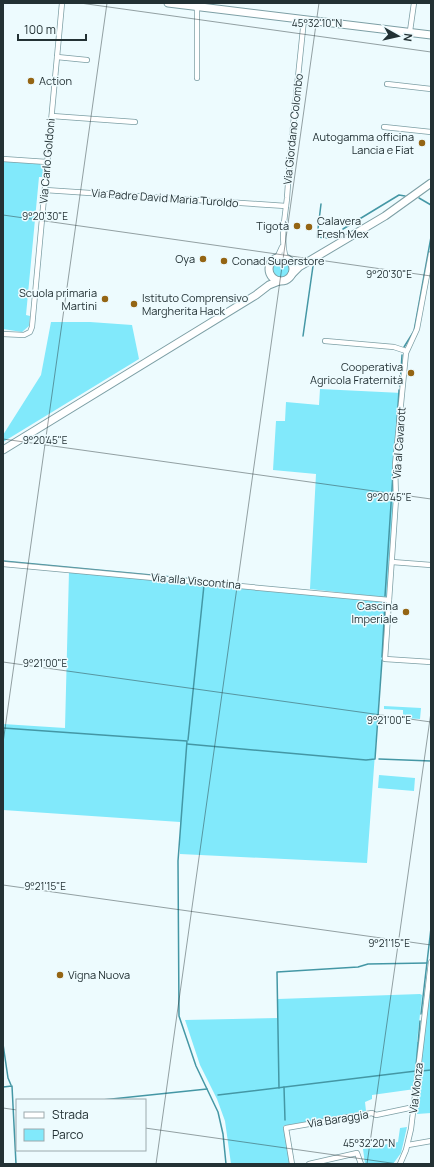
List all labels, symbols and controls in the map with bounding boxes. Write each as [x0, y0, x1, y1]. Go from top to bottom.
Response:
scale bar [18, 16, 86, 42]
text: 45°32'10"N [292, 16, 342, 30]
north arrow [378, 16, 418, 56]
text: 100 m [24, 21, 56, 38]
text: N [400, 33, 416, 43]
street label: Via Giordano Colombo [279, 72, 306, 185]
place label: Action [39, 73, 72, 88]
marker: Action [26, 76, 36, 86]
street label: Via Carlo Goldoni [35, 118, 58, 204]
place label: Autogamma officina Lancia e Fiat [313, 129, 414, 157]
marker: Autogamma officina Lancia e Fiat [417, 138, 427, 148]
street label: Via Padre David Maria Turoldo [91, 185, 240, 210]
text: 9°20'30"E [22, 209, 68, 223]
place label: Calavera Fresh Mex [317, 213, 369, 241]
place label: Tigotà [256, 218, 289, 233]
marker: Tigotà [292, 221, 302, 231]
marker: Calavera Fresh Mex [304, 222, 314, 232]
place label: Oya [175, 251, 195, 266]
place label: Conad Superstore [232, 253, 325, 268]
marker: Oya [198, 254, 208, 264]
marker: Conad Superstore [219, 256, 229, 266]
text: 9°20'30"E [366, 267, 412, 281]
place label: Scuola primaria Martini [19, 285, 97, 313]
place label: Istituto Comprensivo Margherita Hack [142, 290, 249, 318]
marker: Scuola primaria Martini [100, 294, 110, 304]
marker: Istituto Comprensivo Margherita Hack [129, 299, 139, 309]
place label: Cooperativa Agricola Fraternità [310, 359, 403, 387]
marker: Cooperativa Agricola Fraternità [406, 368, 416, 378]
street label: Via al Cavarott [389, 407, 408, 479]
text: 9°20'45"E [23, 433, 68, 447]
text: 9°20'45"E [367, 490, 412, 504]
street label: Via alla Viscontina [150, 569, 242, 592]
place label: Cascina Imperiale [352, 598, 399, 626]
marker: Cascina Imperiale [401, 607, 411, 617]
text: 9°21'00"E [23, 656, 67, 670]
text: 9°21'00"E [367, 713, 411, 727]
text: 9°21'15"E [24, 879, 66, 893]
text: 9°21'15"E [368, 936, 410, 950]
place label: Vigna Nuova [68, 967, 130, 982]
marker: Vigna Nuova [55, 970, 65, 980]
street label: Via Monza [405, 1062, 426, 1114]
legend [16, 1099, 146, 1151]
text: Strada [52, 1106, 89, 1123]
street label: Via Baraggia [306, 1106, 370, 1131]
text: Parco [52, 1126, 83, 1143]
text: 45°32'20"N [343, 1136, 395, 1150]

